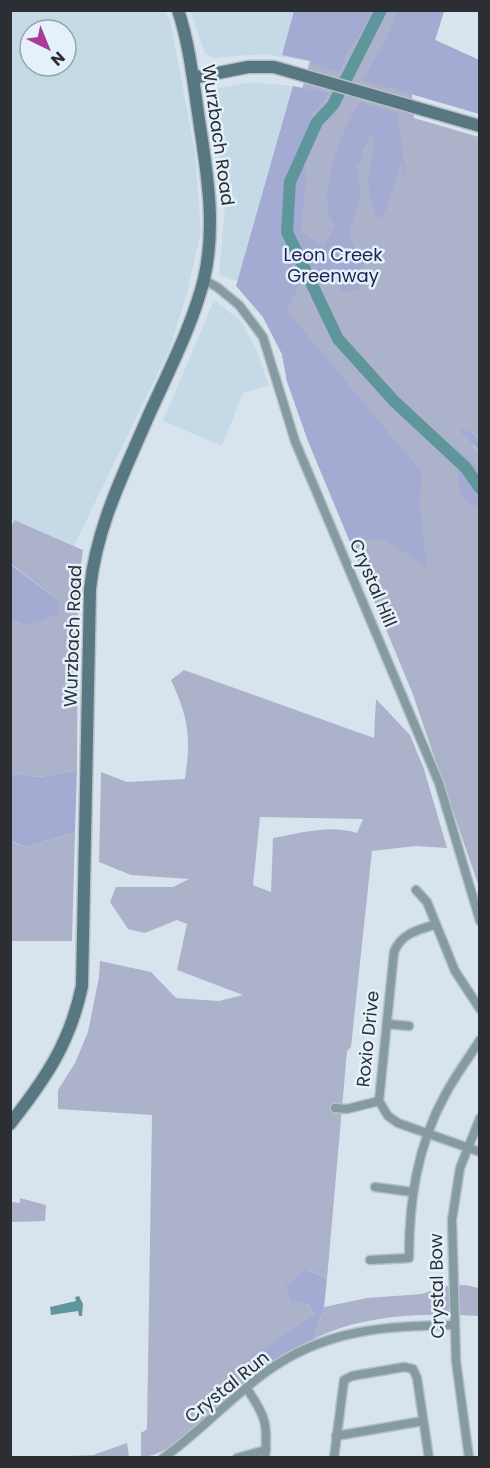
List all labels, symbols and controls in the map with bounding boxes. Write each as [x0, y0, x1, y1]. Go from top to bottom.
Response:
north arrow [18, 18, 78, 78]
text: N [46, 46, 70, 71]
street label: Wurzbach Road [196, 63, 241, 207]
park label: Leon Creek Greenway [284, 242, 383, 288]
street label: Crystal Hill [344, 535, 403, 631]
street label: Wurzbach Road [58, 564, 87, 708]
street label: Roxio Drive [350, 989, 385, 1088]
street label: Crystal Bow [423, 1233, 450, 1339]
street label: Crystal Run [179, 1345, 274, 1428]

